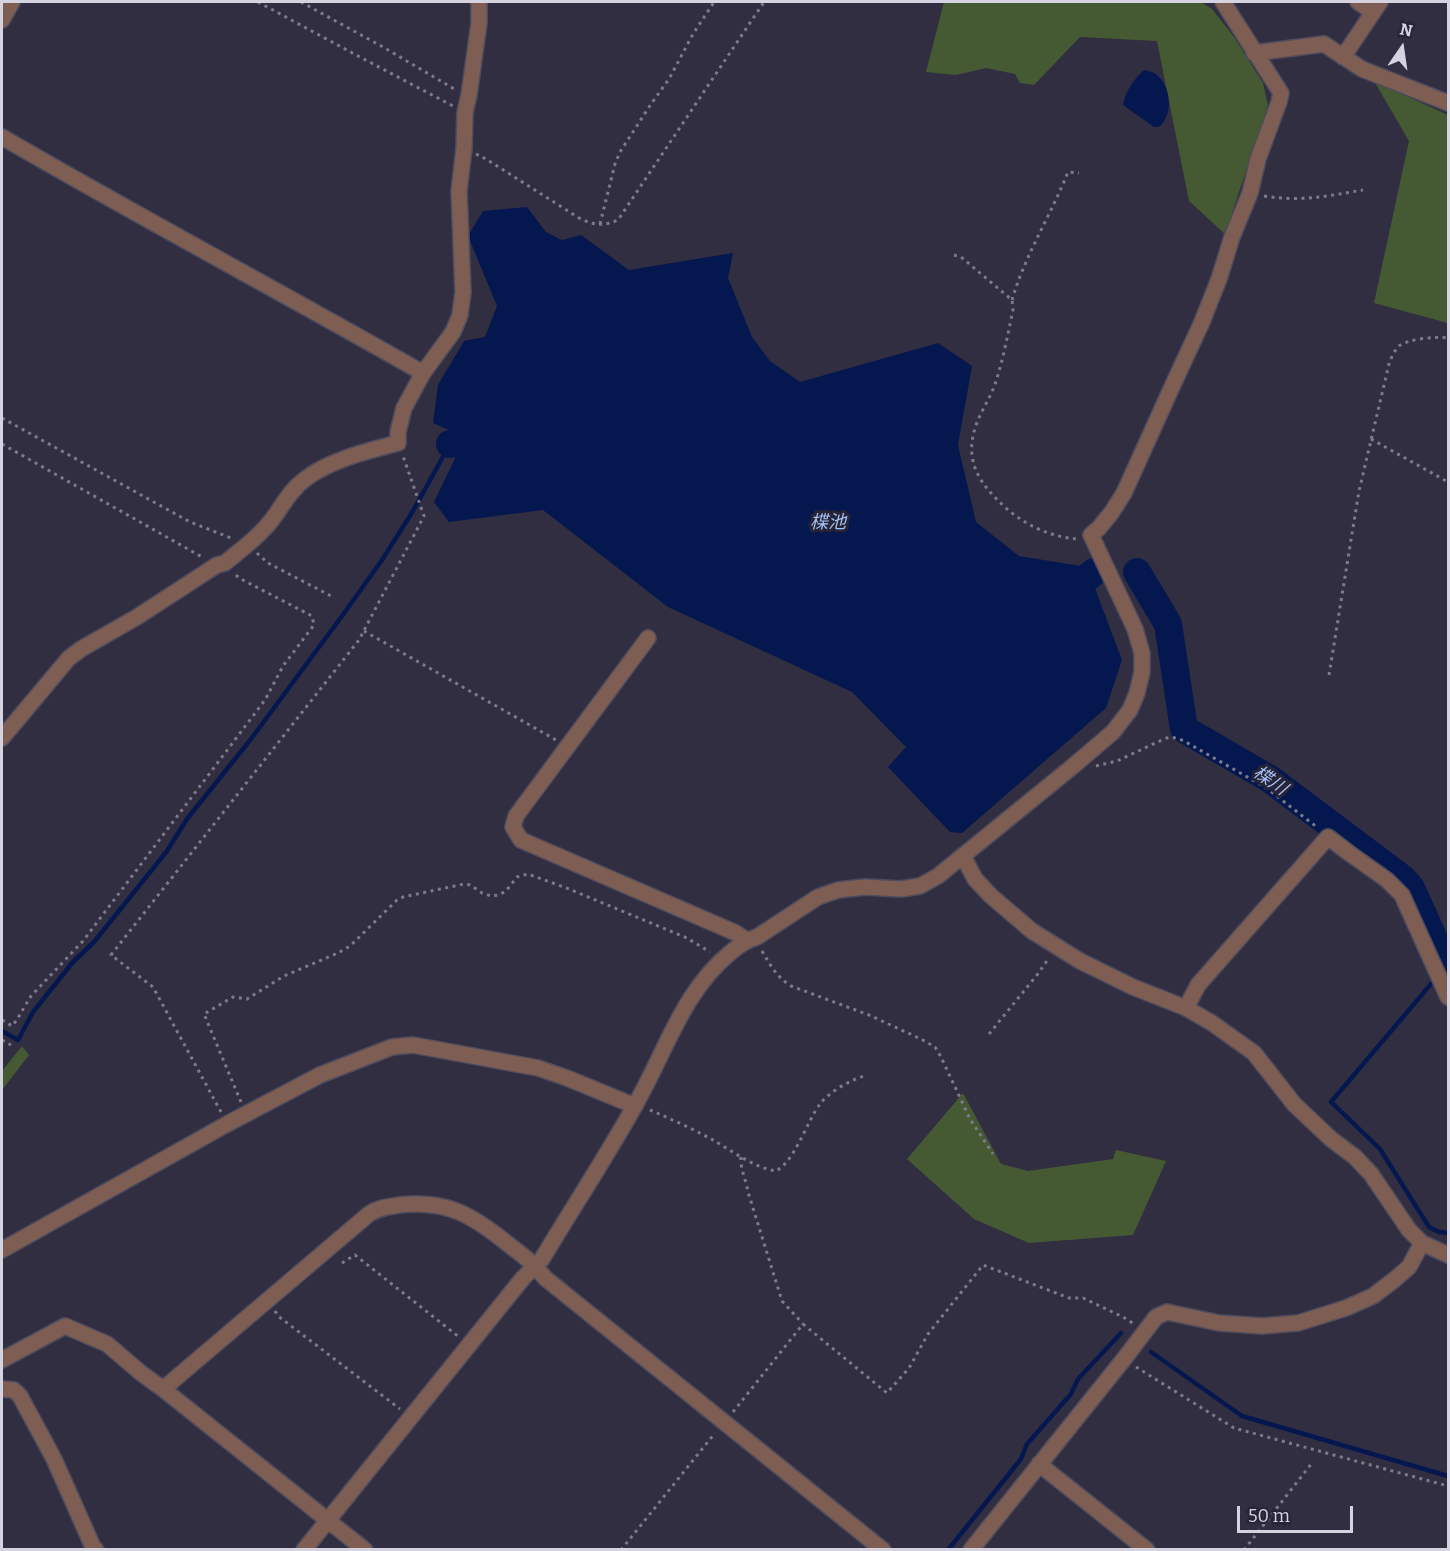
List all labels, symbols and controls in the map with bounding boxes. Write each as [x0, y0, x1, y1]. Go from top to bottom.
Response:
north arrow [1372, 18, 1432, 78]
text: N [1398, 19, 1414, 41]
water label: 楪池 [810, 512, 846, 534]
water label: 楪川 [1249, 762, 1291, 800]
scale bar [1240, 1494, 1356, 1532]
text: 50 m [1248, 1505, 1290, 1527]

